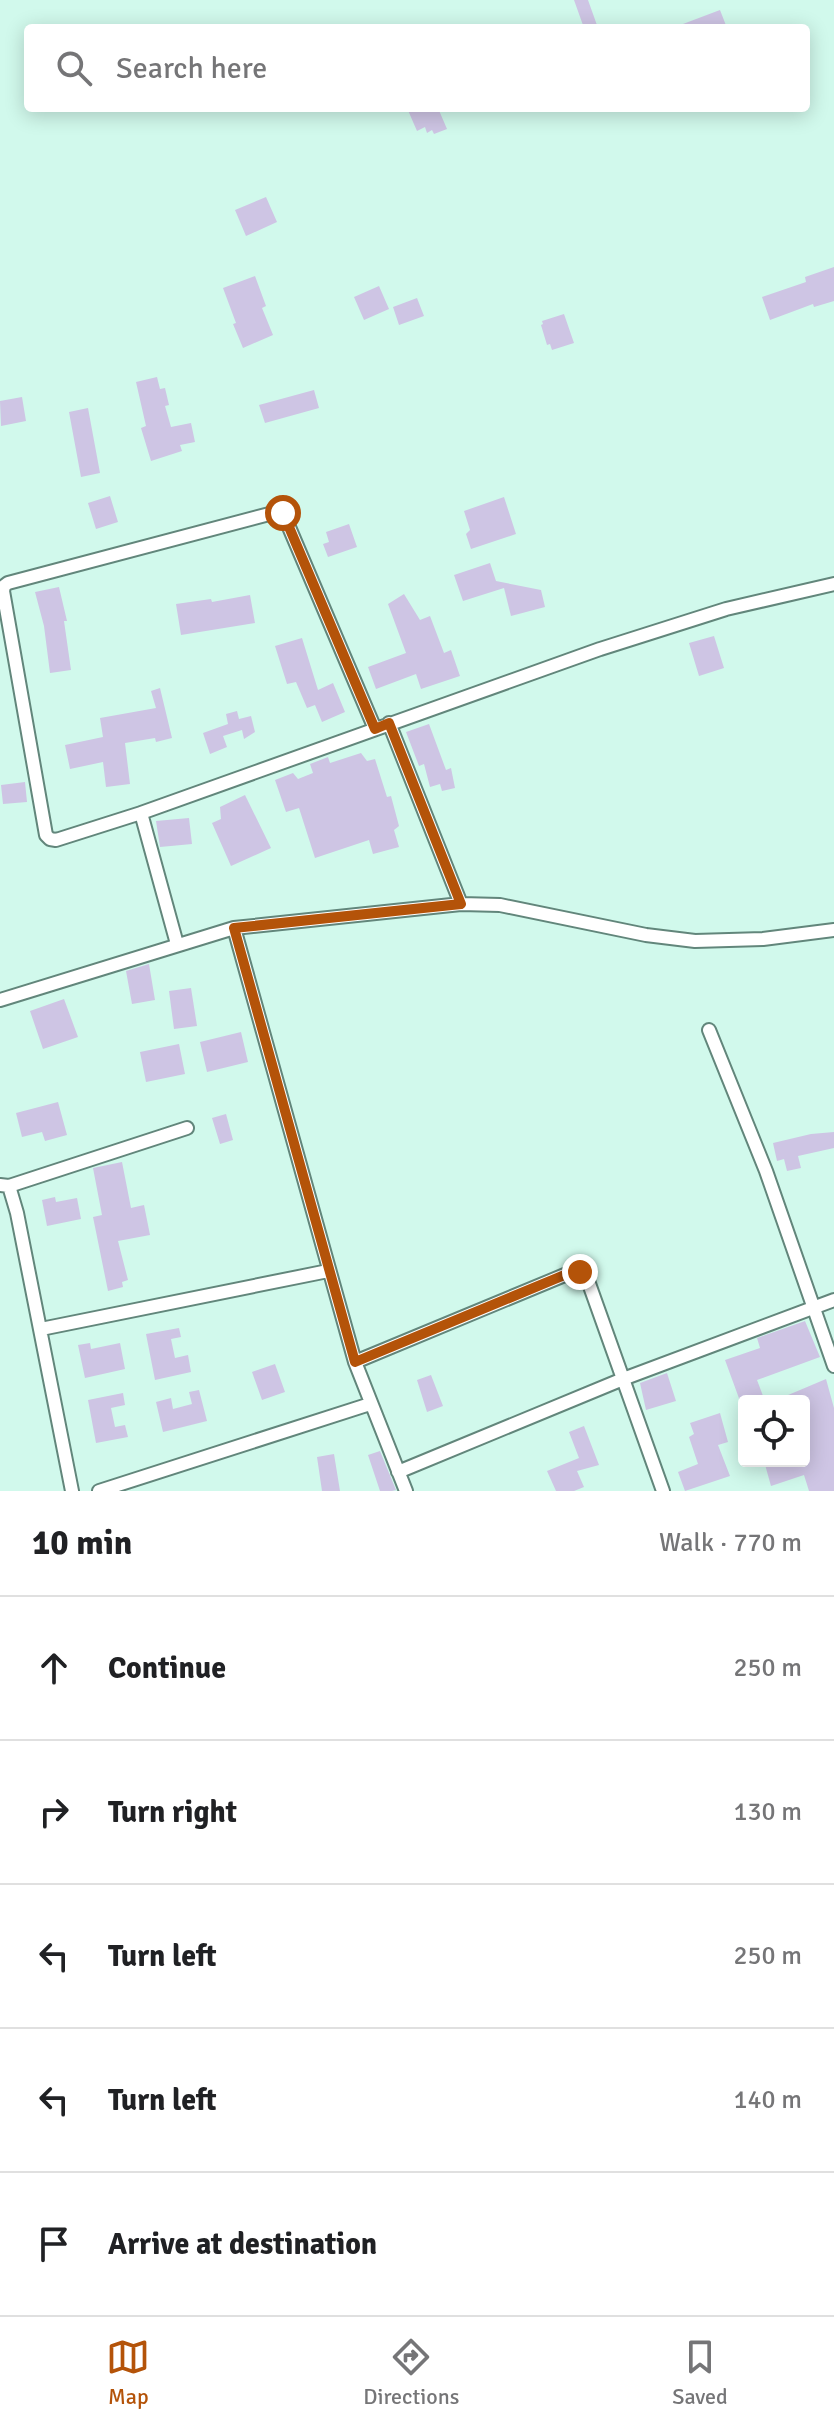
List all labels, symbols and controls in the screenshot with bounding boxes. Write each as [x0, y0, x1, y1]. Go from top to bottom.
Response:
search box [24, 24, 810, 112]
icon: search [52, 46, 96, 90]
text: Search here [116, 50, 267, 87]
route start [265, 495, 301, 531]
route end [562, 1254, 598, 1290]
map controls [738, 1395, 810, 1467]
button: locate [738, 1395, 810, 1467]
text: 10 min [32, 1522, 132, 1564]
text: Walk · 770 m [659, 1527, 802, 1559]
icon: ahead [32, 1646, 76, 1690]
text: Continue [108, 1650, 226, 1687]
text: 250 m [733, 1652, 802, 1684]
icon: right [32, 1790, 76, 1834]
text: Turn right [108, 1794, 237, 1831]
text: 130 m [733, 1796, 802, 1828]
icon: left [32, 1934, 76, 1978]
text: Turn left [108, 1938, 217, 1975]
text: 250 m [733, 1940, 802, 1972]
icon: left [32, 2078, 76, 2122]
text: Turn left [108, 2082, 217, 2119]
text: 140 m [733, 2084, 802, 2116]
icon: arrive [32, 2222, 76, 2266]
text: Arrive at destination [108, 2226, 377, 2263]
tab: Map [106, 2335, 150, 2410]
tab: Directions [363, 2335, 459, 2410]
tab: Saved [672, 2335, 728, 2410]

